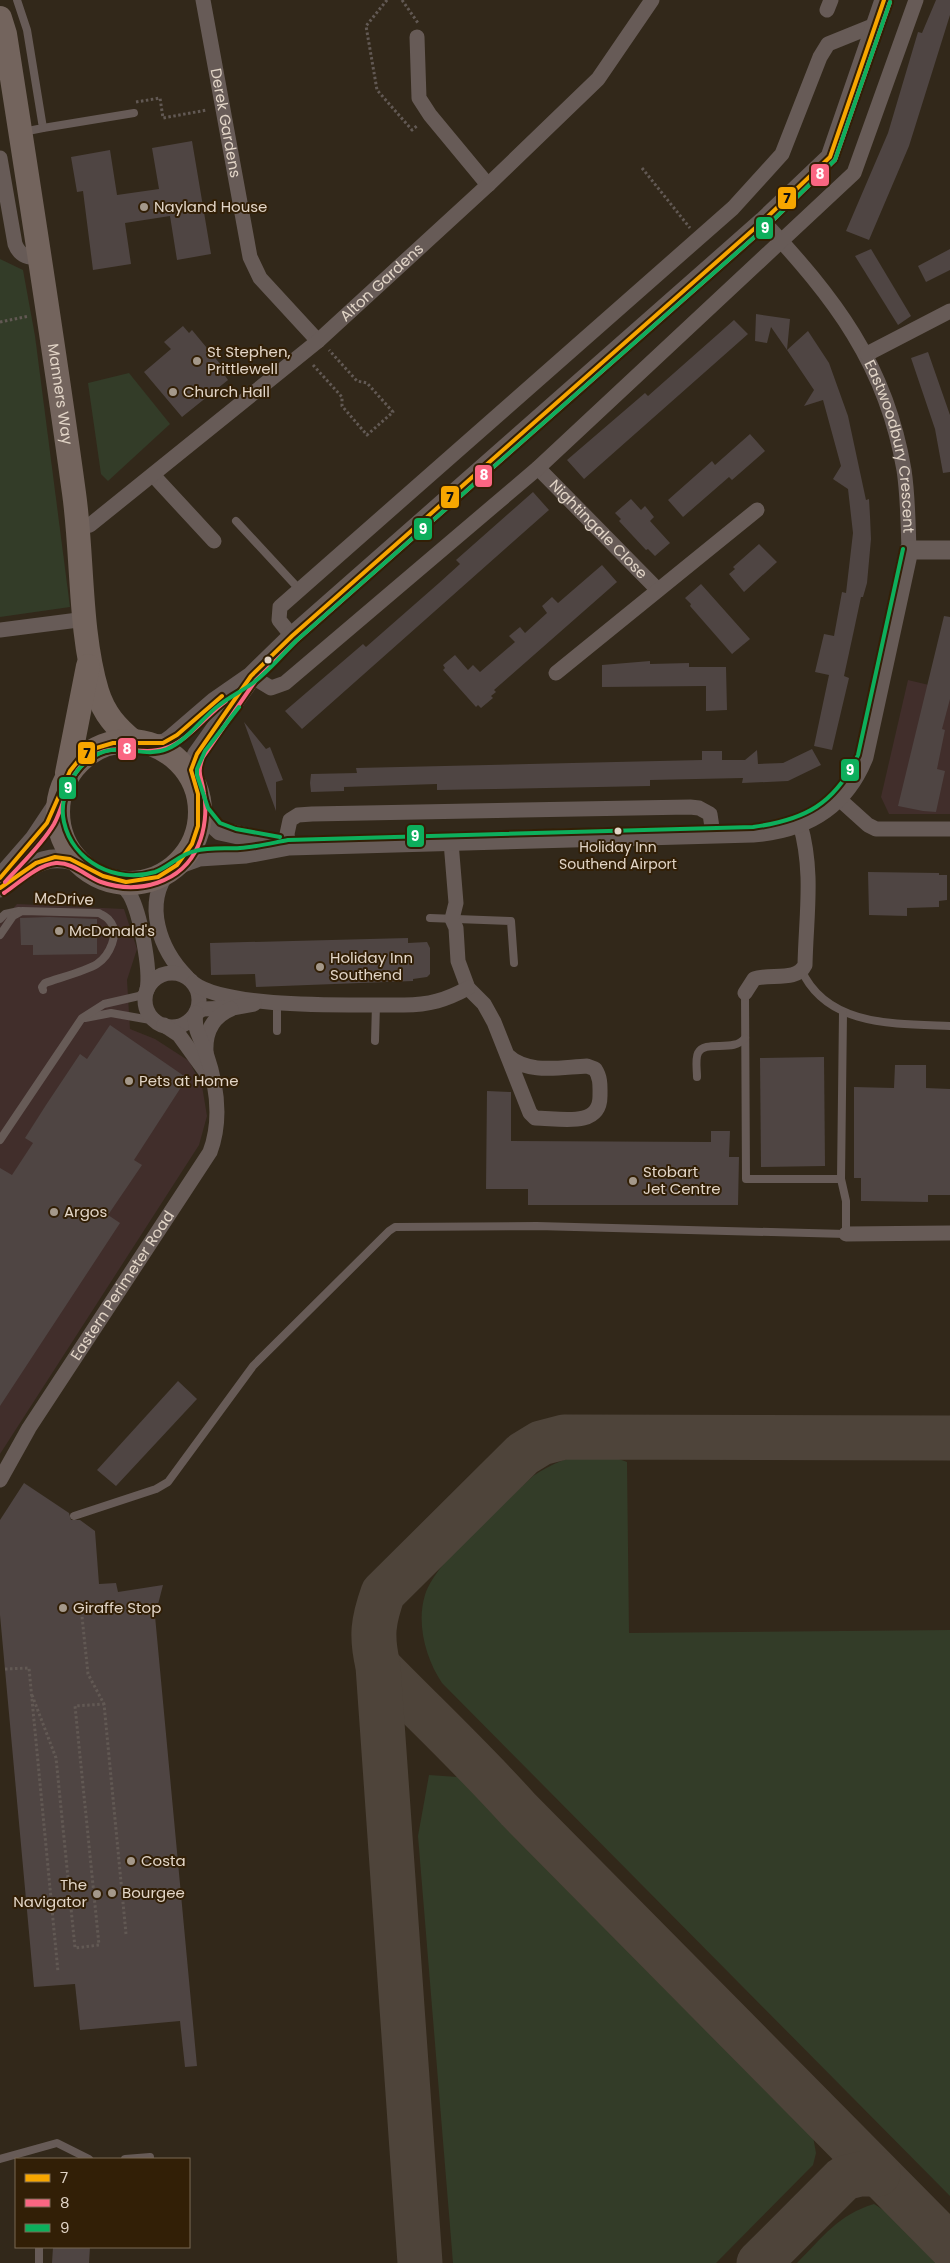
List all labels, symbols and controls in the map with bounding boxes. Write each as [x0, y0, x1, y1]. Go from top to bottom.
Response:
street label: Derek Gardens [206, 66, 246, 179]
line badge: 8 [810, 163, 830, 187]
text: 8 [815, 164, 825, 184]
line badge: 7 [777, 186, 797, 210]
text: 7 [783, 188, 791, 208]
place label: Nayland House [154, 196, 267, 217]
marker: Nayland House [138, 201, 150, 213]
line badge: 9 [755, 216, 774, 240]
text: 9 [761, 218, 769, 238]
street label: Alton Gardens [335, 238, 428, 326]
place label: St Stephen, Prittlewell [207, 341, 290, 379]
street label: Manners Way [43, 342, 78, 447]
marker: St Stephen, Prittlewell [191, 355, 203, 367]
street label: Eastwoodbury Crescent [859, 356, 919, 533]
place label: Church Hall [183, 381, 270, 402]
marker: Church Hall [167, 386, 179, 398]
line badge: 8 [474, 464, 493, 488]
text: 8 [479, 465, 489, 485]
street label: Nightingale Close [545, 474, 652, 583]
line badge: 7 [440, 485, 460, 509]
text: 7 [446, 487, 454, 507]
line badge: 9 [413, 517, 433, 541]
text: 9 [419, 519, 427, 539]
unlabelled marker [263, 655, 273, 665]
line badge: 8 [117, 737, 137, 761]
text: 8 [122, 739, 132, 759]
line badge: 7 [77, 741, 96, 765]
text: 7 [83, 743, 91, 763]
line badge: 9 [840, 758, 860, 782]
text: 9 [846, 760, 854, 780]
line badge: 9 [58, 776, 77, 800]
text: 9 [64, 778, 72, 798]
line badge: 9 [406, 824, 425, 848]
text: 9 [411, 826, 419, 846]
marker: Holiday Inn Southend Airport [613, 826, 623, 836]
place label: Holiday Inn Southend Airport [559, 837, 677, 874]
street label: McDrive [34, 887, 94, 910]
place label: McDonald's [69, 920, 155, 941]
marker: McDonald's [53, 925, 65, 937]
place label: Holiday Inn Southend [330, 947, 413, 985]
marker: Holiday Inn Southend [314, 961, 326, 973]
place label: Pets at Home [139, 1070, 239, 1091]
marker: Pets at Home [123, 1075, 135, 1087]
place label: Stobart Jet Centre [643, 1161, 721, 1199]
marker: Stobart Jet Centre [627, 1175, 639, 1187]
place label: Argos [64, 1201, 107, 1222]
marker: Argos [48, 1206, 60, 1218]
street label: Eastern Perimeter Road [65, 1206, 179, 1364]
place label: Giraffe Stop [73, 1597, 161, 1618]
marker: Giraffe Stop [57, 1602, 69, 1614]
place label: Costa [141, 1850, 186, 1871]
marker: Costa [125, 1855, 137, 1867]
place label: The Navigator [13, 1874, 87, 1912]
place label: Bourgee [122, 1882, 185, 1903]
marker: Bourgee [106, 1887, 118, 1899]
marker: The Navigator [91, 1888, 103, 1900]
legend [15, 2158, 190, 2248]
text: 7 [60, 2167, 68, 2188]
text: 8 [60, 2192, 69, 2213]
text: 9 [60, 2217, 69, 2238]

